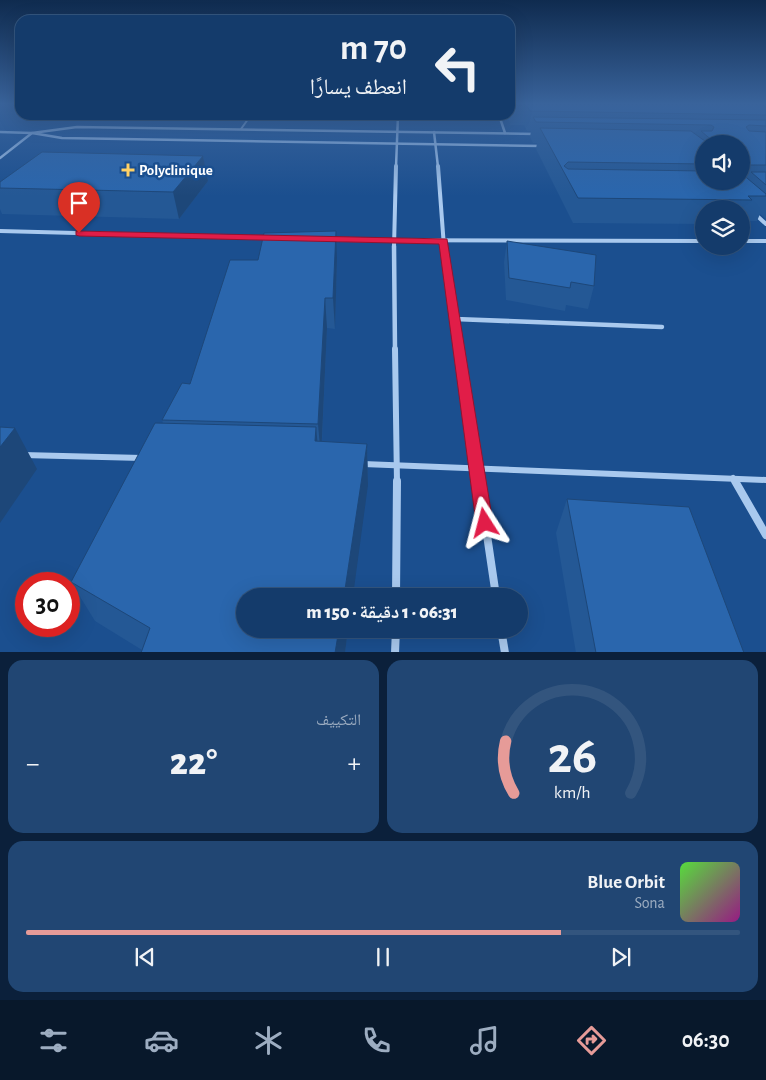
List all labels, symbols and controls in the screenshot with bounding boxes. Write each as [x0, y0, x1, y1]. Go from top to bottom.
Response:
text: 70 m [340, 31, 407, 66]
icon: left [425, 35, 490, 100]
text: انعطف يسارًا [310, 76, 407, 98]
map controls [695, 135, 750, 255]
button: sound [695, 135, 750, 190]
marker: Polyclinique [121, 163, 135, 177]
place label: Polyclinique [139, 163, 213, 178]
pin [58, 182, 100, 233]
icon: arrive [65, 189, 93, 217]
button: layers [695, 200, 750, 255]
position arrow [458, 496, 510, 548]
speed limit sign: 30 [15, 572, 80, 637]
text: 06:31 · 1 دقيقة · 150 m [306, 603, 458, 622]
text: التكييف [316, 712, 361, 728]
text: 26 [548, 730, 597, 782]
text: 22° [170, 744, 217, 782]
text: − [26, 750, 39, 778]
text: + [348, 750, 361, 778]
text: km/h [554, 784, 591, 802]
text: Blue Orbit [587, 873, 665, 892]
text: Sona [634, 895, 665, 911]
icon: previous [131, 943, 159, 971]
icon: pause [369, 943, 397, 971]
icon: next [607, 943, 635, 971]
icon: filters [36, 1023, 71, 1058]
icon: car [144, 1023, 179, 1058]
icon: climate [251, 1023, 286, 1058]
icon: phone [359, 1023, 394, 1058]
icon: music [467, 1023, 502, 1058]
icon: directions [574, 1023, 609, 1058]
text: 06:30 [682, 1029, 730, 1051]

